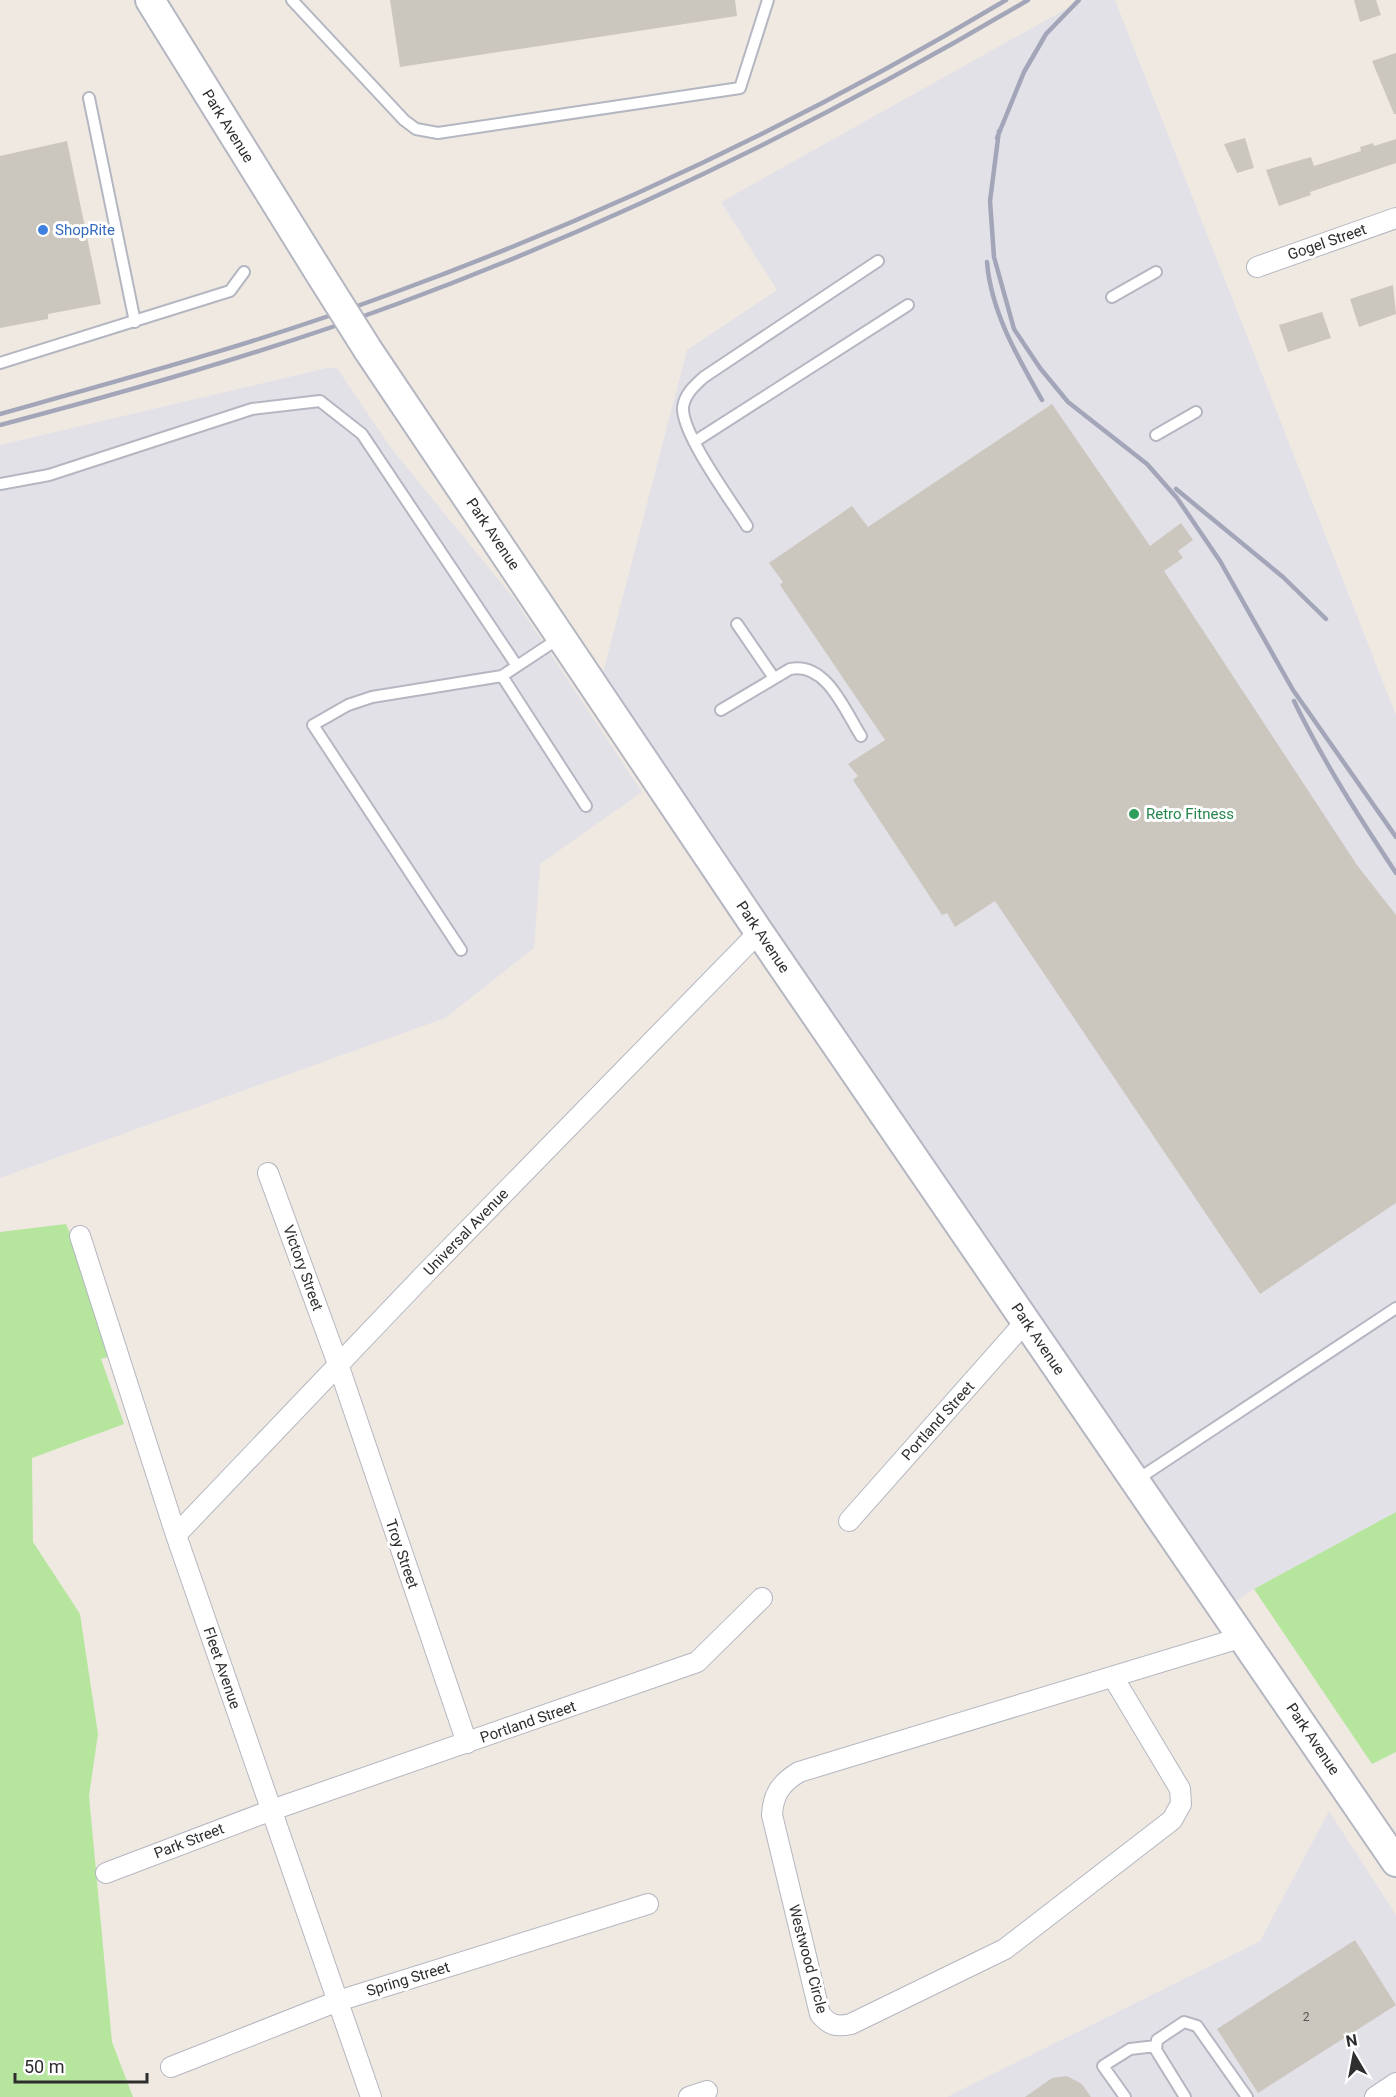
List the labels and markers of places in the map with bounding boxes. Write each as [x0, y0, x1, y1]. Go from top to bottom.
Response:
place label: ShopRite [55, 221, 115, 239]
marker: ShopRite [36, 223, 50, 237]
place label: Retro Fitness [1146, 805, 1234, 823]
marker: Retro Fitness [1127, 807, 1141, 821]

